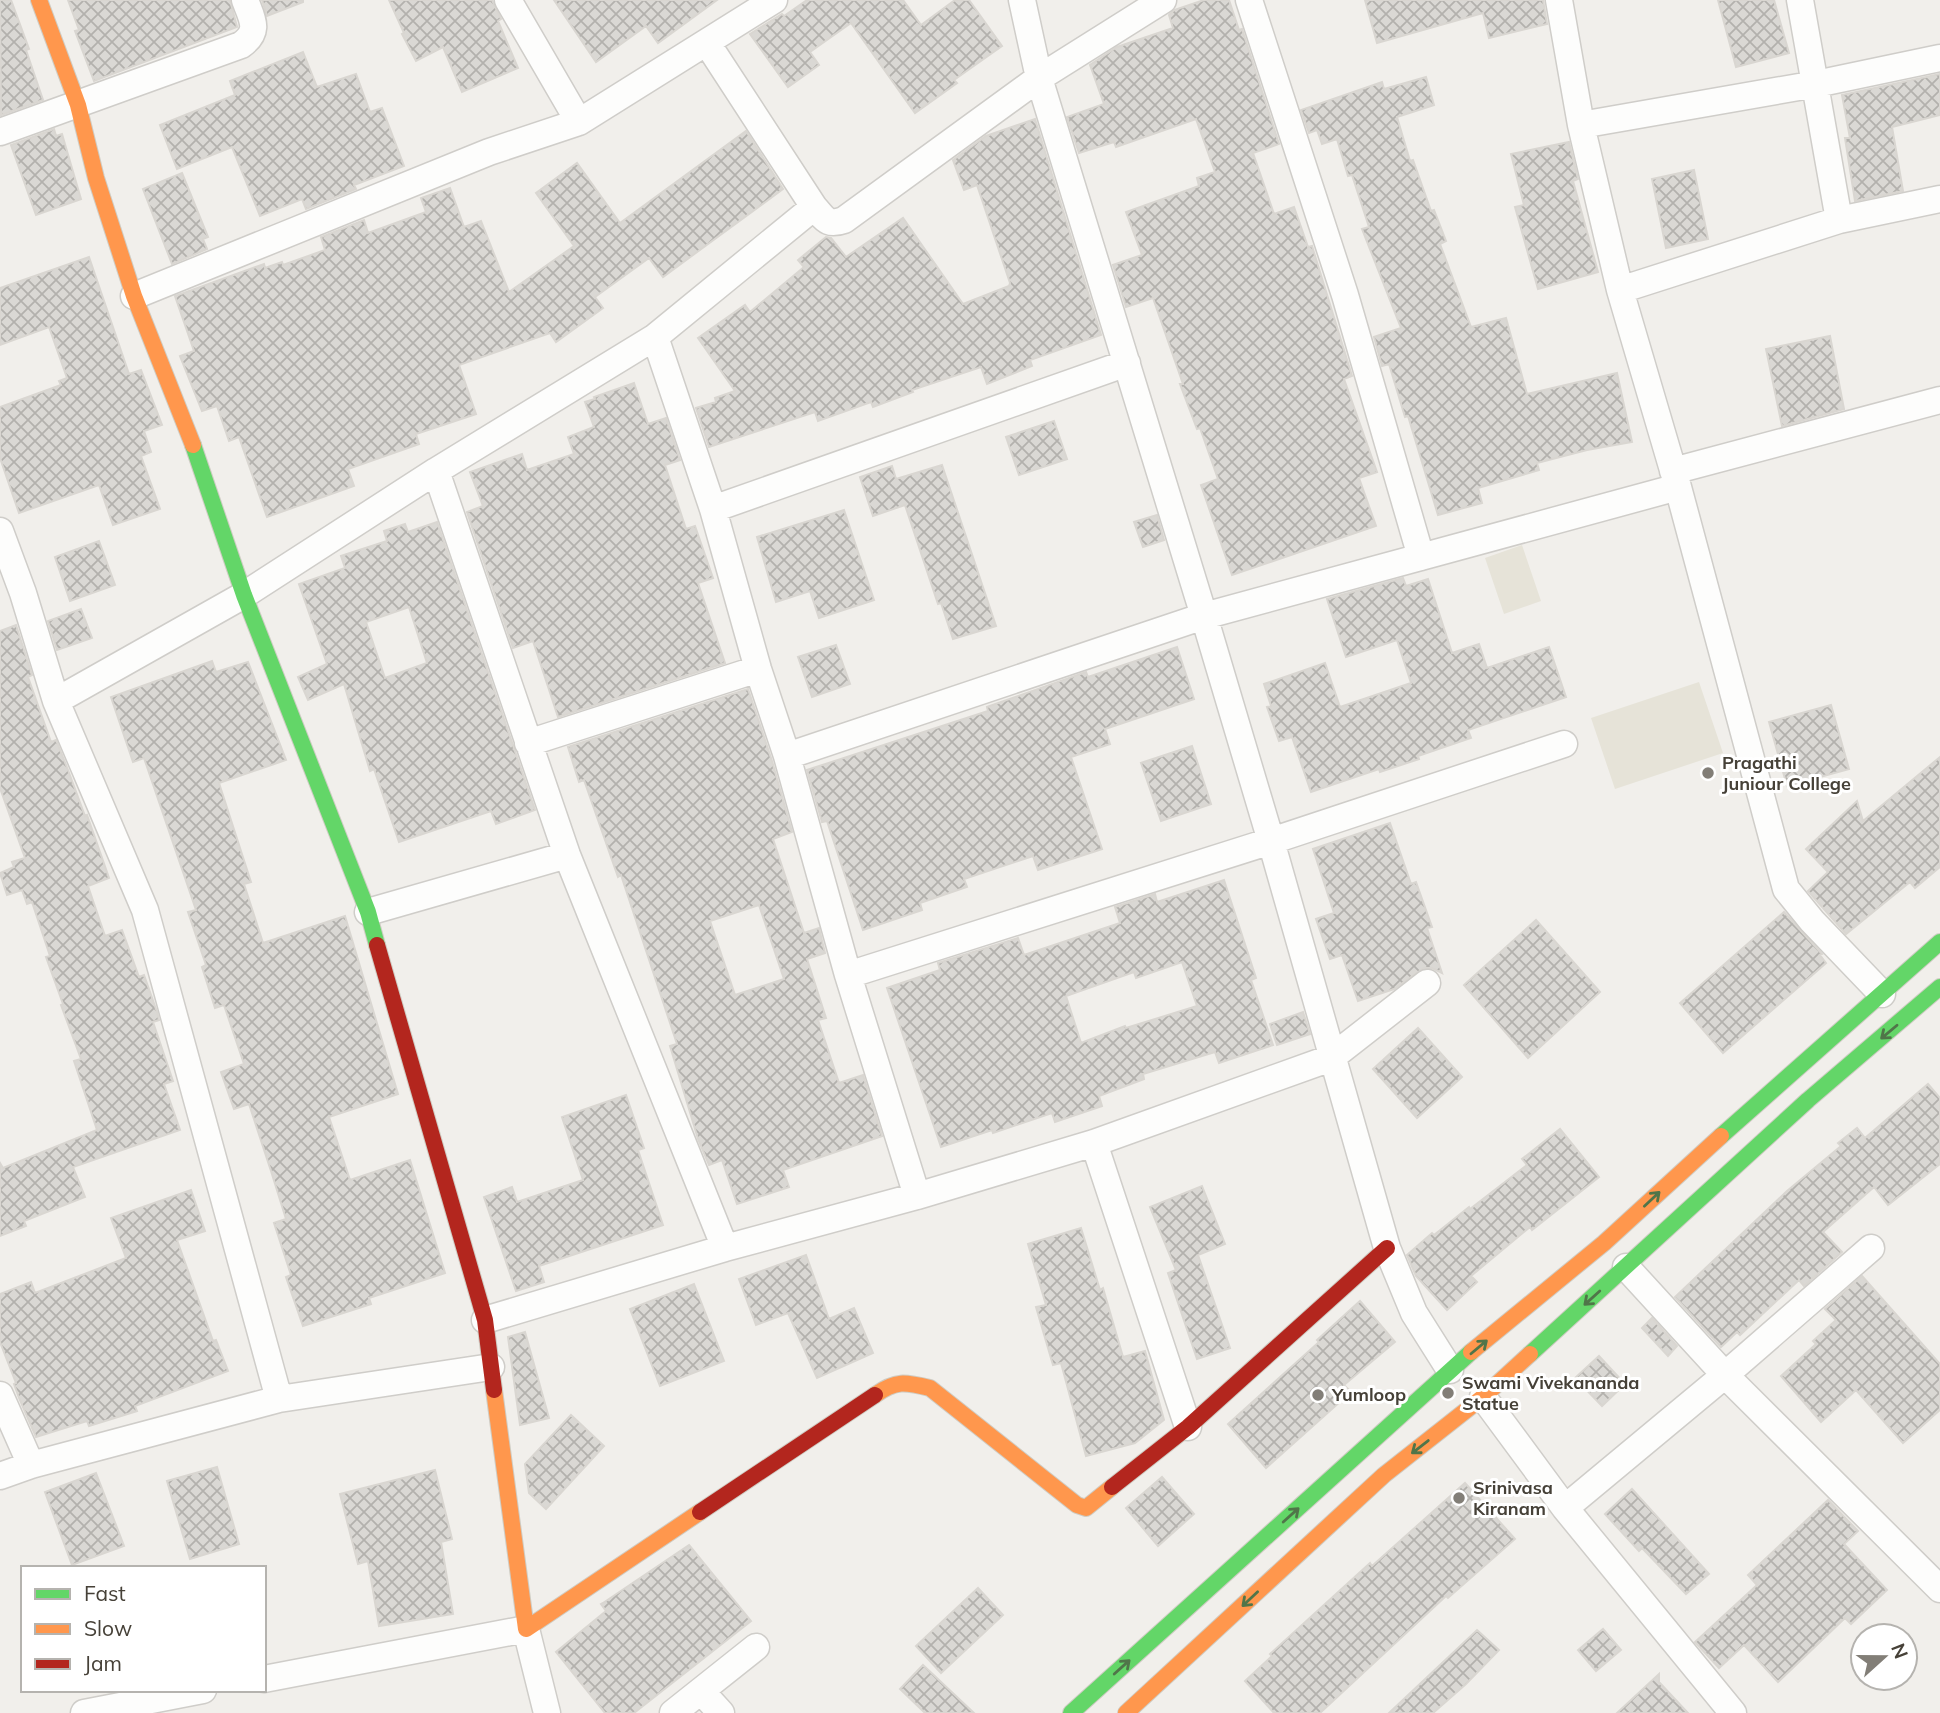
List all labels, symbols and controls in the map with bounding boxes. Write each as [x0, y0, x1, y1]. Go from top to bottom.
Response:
place label: Pragathi Juniour College [1722, 751, 1851, 795]
marker: Pragathi Juniour College [1700, 765, 1716, 781]
one-way arrow [1880, 1024, 1898, 1040]
one-way arrow [1643, 1191, 1660, 1208]
one-way arrow [1584, 1290, 1601, 1307]
one-way arrow [1469, 1339, 1487, 1355]
place label: Swami Vivekananda Statue [1462, 1371, 1640, 1415]
place label: Yumloop [1331, 1383, 1406, 1406]
marker: Swami Vivekananda Statue [1440, 1385, 1456, 1401]
marker: Yumloop [1310, 1387, 1326, 1403]
one-way arrow [1411, 1440, 1429, 1455]
place label: Srinivasa Kiranam [1473, 1476, 1553, 1520]
marker: Srinivasa Kiranam [1451, 1490, 1467, 1506]
one-way arrow [1282, 1507, 1299, 1524]
legend [21, 1566, 266, 1692]
text: Fast [84, 1580, 126, 1606]
one-way arrow [1242, 1590, 1259, 1607]
text: Slow [84, 1615, 132, 1641]
north arrow [1849, 1622, 1919, 1692]
text: N [1886, 1640, 1914, 1662]
text: Jam [84, 1650, 122, 1676]
one-way arrow [1113, 1659, 1130, 1676]

